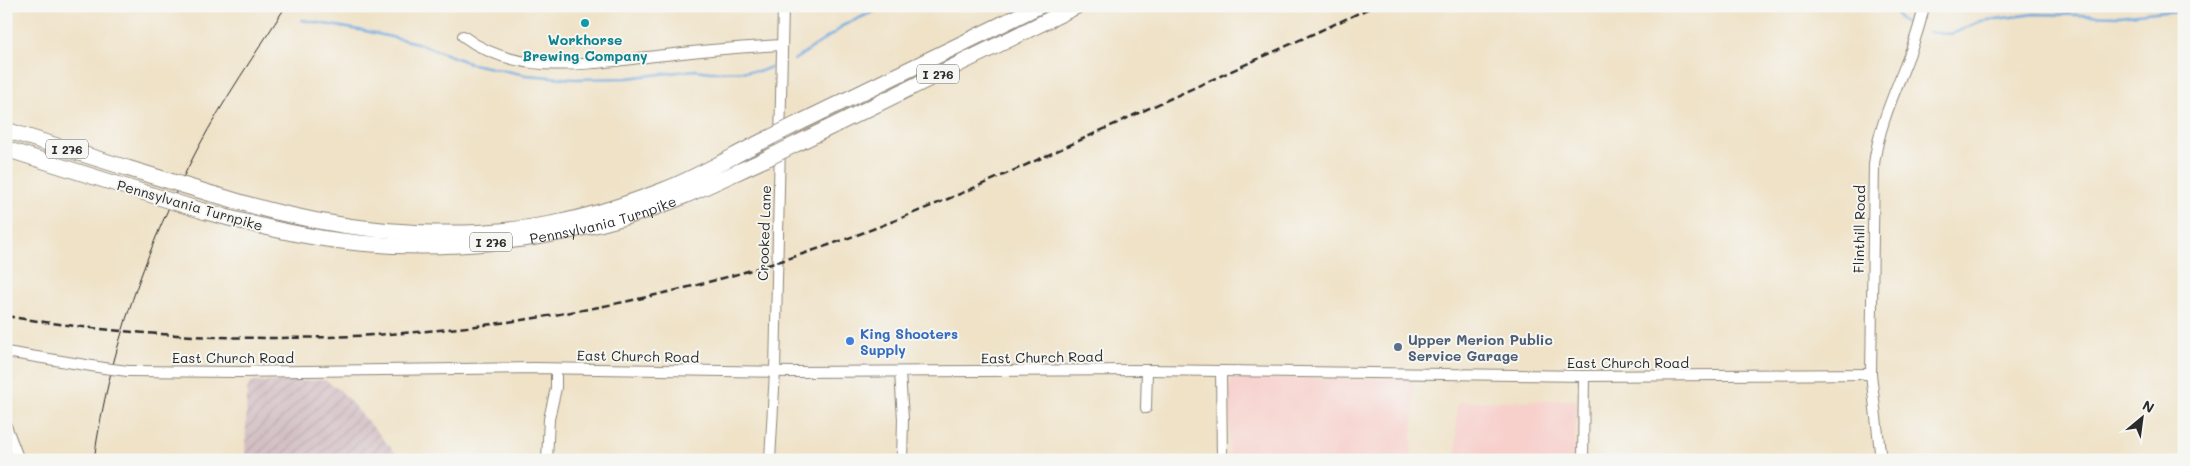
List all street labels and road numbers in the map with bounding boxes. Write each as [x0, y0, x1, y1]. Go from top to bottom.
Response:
road number: I 276 [917, 64, 959, 84]
road number: I 276 [46, 140, 88, 158]
street label: Pennsylvania Turnpike [115, 175, 265, 235]
street label: Crooked Lane [753, 185, 775, 281]
street label: Flinthill Road [1849, 185, 1869, 273]
street label: Pennsylvania Turnpike [528, 191, 679, 247]
road number: I 276 [470, 232, 512, 252]
street label: East Church Road [577, 345, 699, 367]
street label: East Church Road [981, 346, 1103, 368]
street label: East Church Road [172, 348, 294, 367]
street label: East Church Road [1567, 353, 1689, 372]

